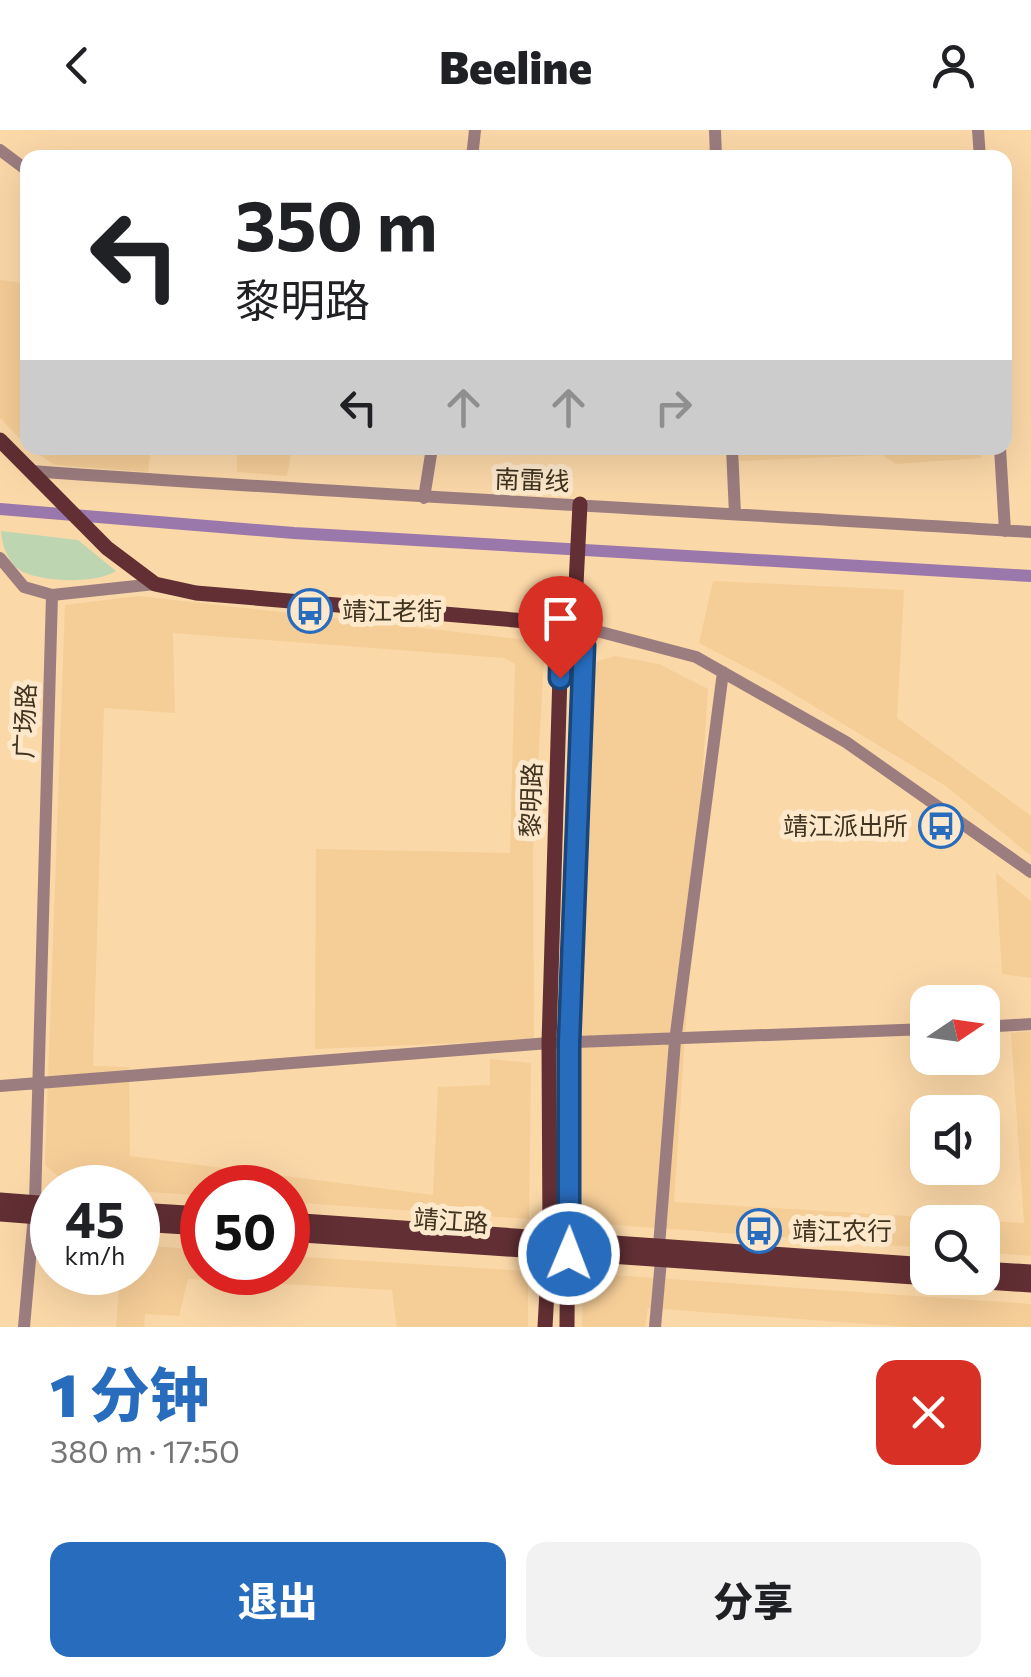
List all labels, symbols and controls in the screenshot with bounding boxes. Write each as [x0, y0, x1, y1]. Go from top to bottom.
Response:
icon: back [50, 38, 105, 93]
text: Beeline [439, 38, 592, 93]
icon: person [926, 38, 981, 93]
text: 350 m [235, 180, 438, 265]
icon: left [70, 190, 200, 320]
text: 黎明路 [235, 271, 370, 326]
icon: left [331, 380, 386, 435]
icon: ahead [436, 380, 491, 435]
icon: ahead [541, 380, 596, 435]
icon: right [646, 380, 701, 435]
street label: 南雷线 [494, 463, 570, 495]
pin [518, 576, 603, 679]
bus stop icon: 靖江老街 [287, 588, 333, 634]
icon: arrive [533, 591, 588, 646]
place label: 靖江老街 [342, 595, 442, 625]
street label: 广场路 [8, 683, 40, 759]
street label: 黎明路 [514, 762, 546, 838]
bus stop icon: 靖江派出所 [918, 803, 964, 849]
place label: 靖江派出所 [783, 810, 908, 840]
north arrow [910, 985, 1000, 1075]
map controls [910, 985, 1000, 1295]
button: sound [910, 1095, 1000, 1185]
speed limit sign: 50 [180, 1165, 310, 1295]
text: 45 [65, 1187, 125, 1248]
street label: 靖江路 [413, 1202, 490, 1238]
position arrow [517, 1202, 621, 1306]
button: search [910, 1205, 1000, 1295]
bus stop icon: 靖江农行 [736, 1208, 782, 1254]
place label: 靖江农行 [792, 1215, 892, 1245]
text: km/h [65, 1240, 125, 1270]
text: 1 分钟 [50, 1356, 209, 1429]
button: close [876, 1360, 981, 1465]
text: 380 m · 17:50 [50, 1430, 240, 1470]
button: 退出 [50, 1542, 506, 1657]
button: 分享 [526, 1542, 981, 1657]

